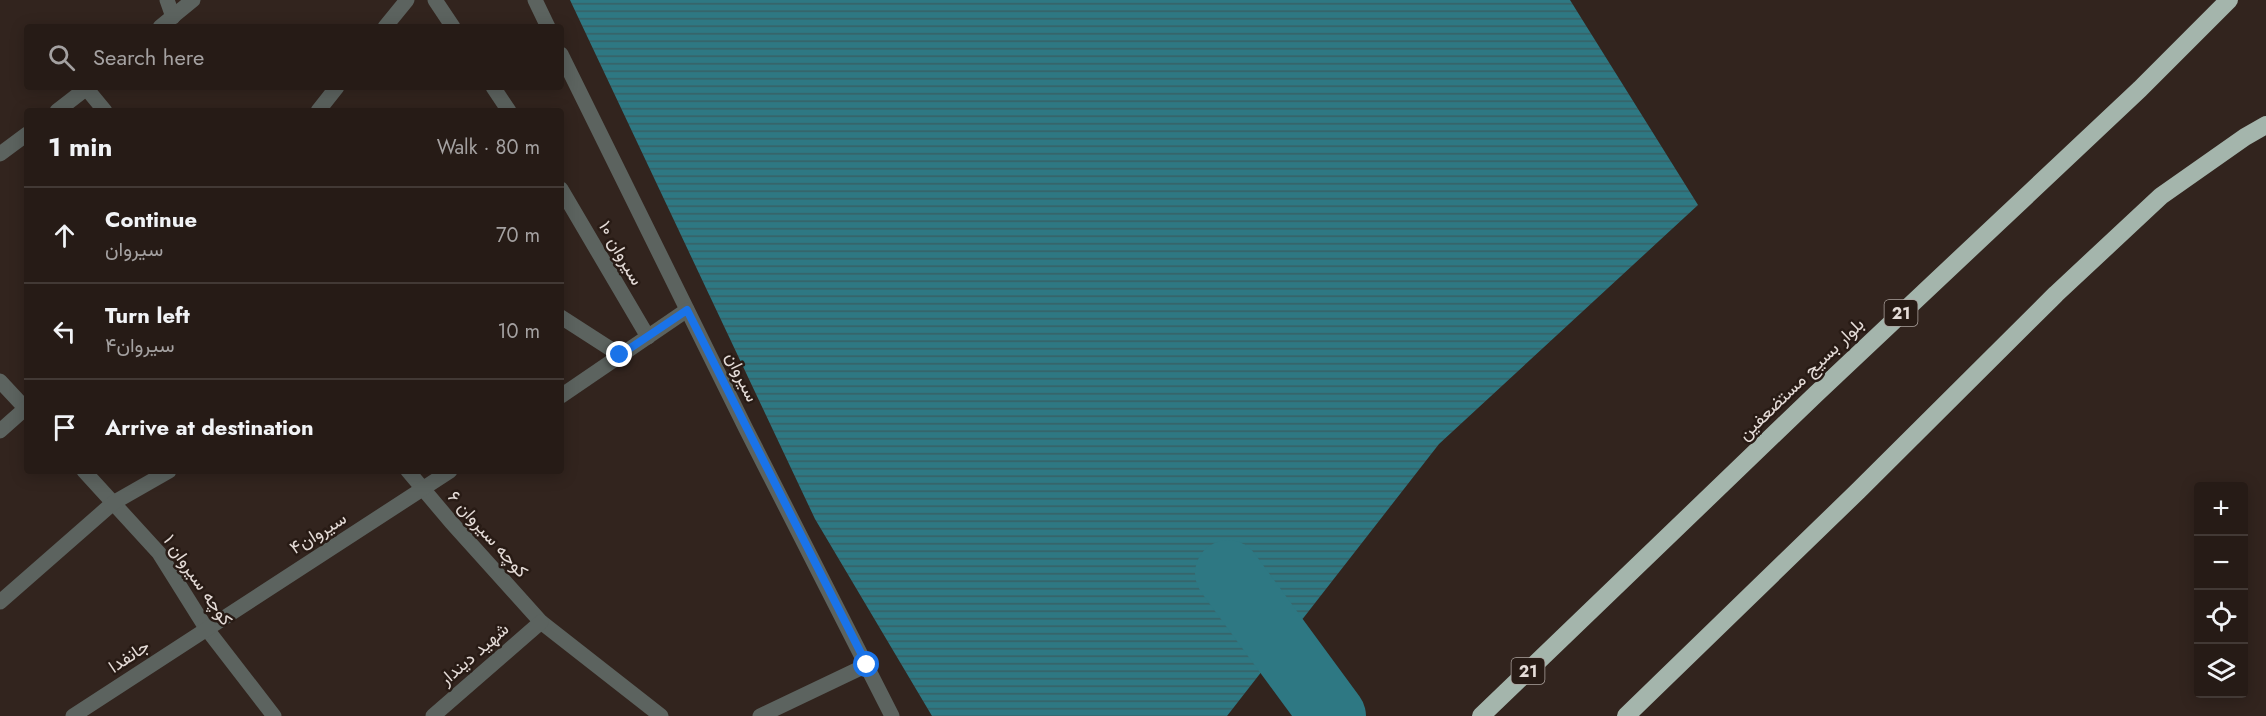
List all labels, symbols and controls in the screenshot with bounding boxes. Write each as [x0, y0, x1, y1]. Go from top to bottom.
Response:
search box [24, 24, 564, 90]
icon: search [45, 41, 78, 74]
text: Search here [93, 41, 204, 73]
text: 1 min [48, 128, 112, 166]
text: Walk · 80 m [437, 133, 540, 162]
text: Continue [105, 203, 197, 235]
street label: سیروان ۱۰ [592, 216, 650, 290]
icon: ahead [48, 219, 81, 252]
text: 70 m [496, 221, 540, 250]
text: سیروان [105, 235, 163, 264]
text: Turn left [105, 299, 190, 331]
road number: 21 [1884, 300, 1918, 326]
street label: بلوار بسیج مستضعفین [1732, 312, 1870, 446]
icon: left [48, 315, 81, 348]
text: 10 m [497, 317, 540, 346]
text: سیروان۴ [105, 331, 175, 360]
route end [606, 341, 632, 367]
street label: سیروان [719, 348, 765, 406]
icon: arrive [48, 411, 81, 444]
text: Arrive at destination [105, 411, 314, 443]
map controls [2194, 482, 2248, 698]
button: + [2194, 482, 2248, 536]
street label: کوچه سیروان ۶ [442, 485, 534, 583]
street label: سیروان۴ [285, 505, 351, 561]
street label: کوچه سیروان ۱ [157, 529, 239, 631]
button: − [2194, 536, 2248, 590]
button: locate [2194, 590, 2248, 644]
street label: شهید دیندار [433, 616, 515, 692]
street label: جانفدا [103, 633, 155, 679]
button: layers [2194, 644, 2248, 698]
route start [853, 651, 879, 677]
road number: 21 [1512, 658, 1544, 684]

